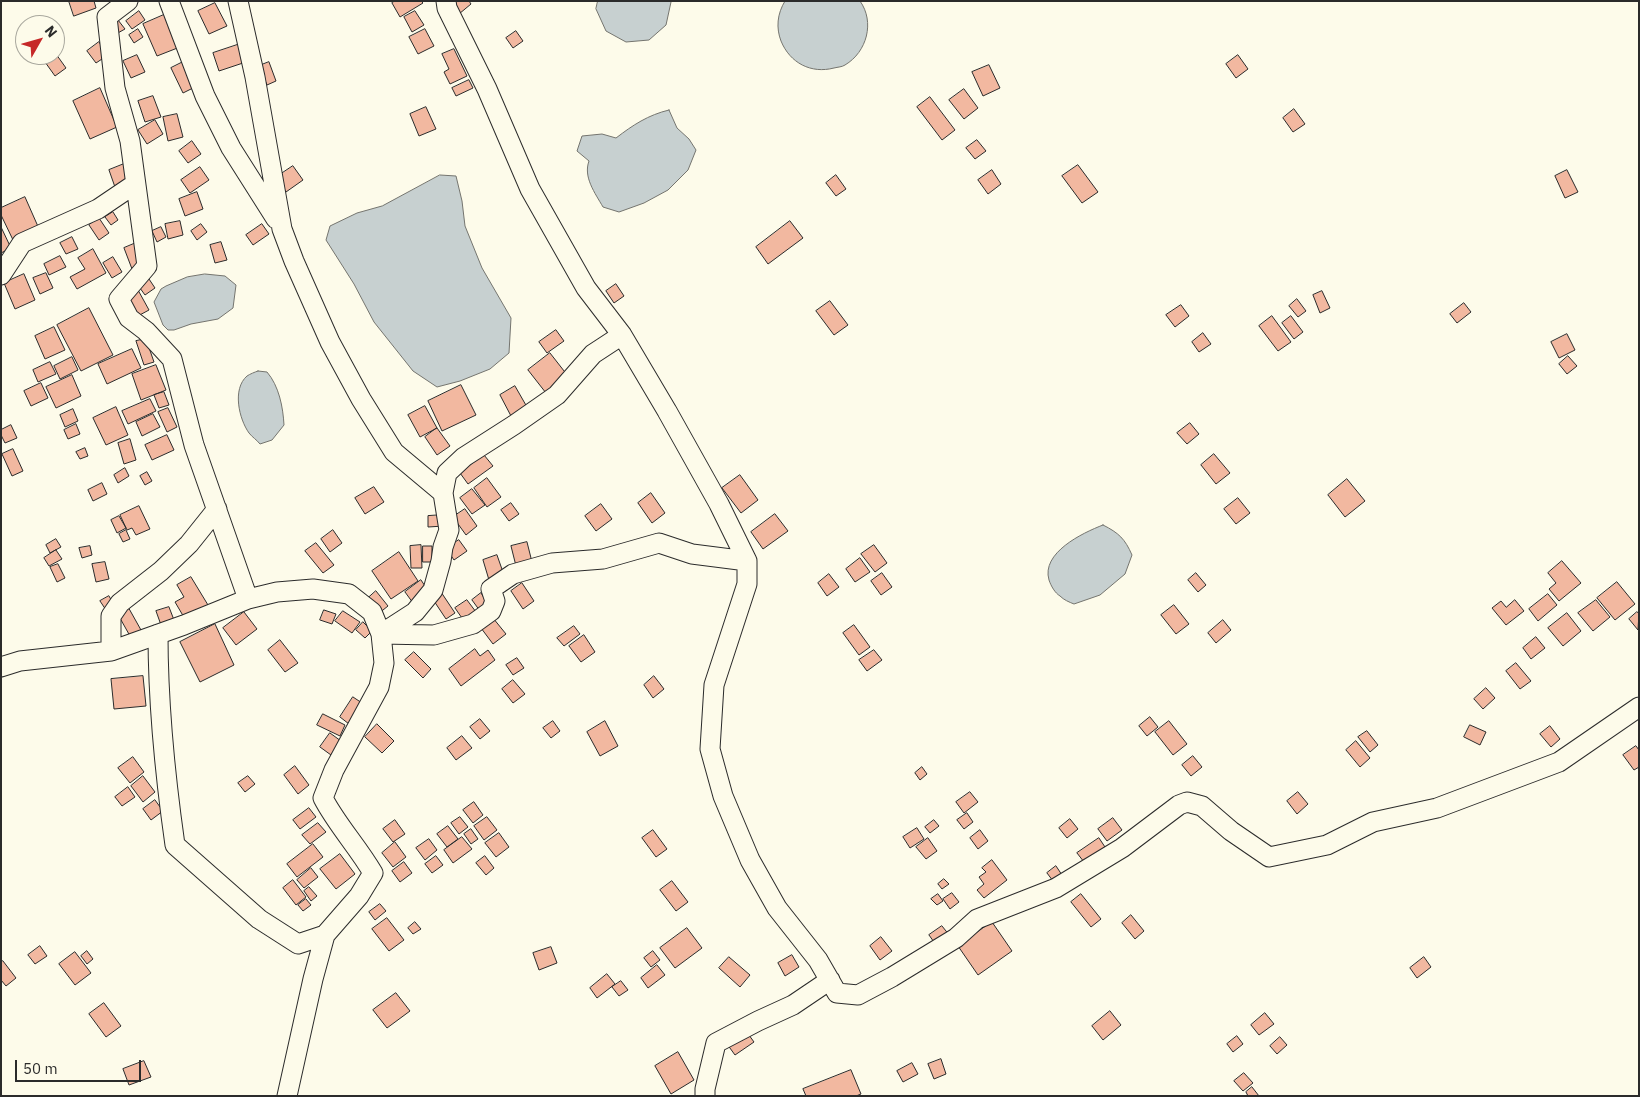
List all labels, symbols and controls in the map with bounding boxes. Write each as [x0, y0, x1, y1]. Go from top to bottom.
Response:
north arrow [15, 15, 65, 65]
text: N [41, 22, 61, 41]
scale bar [18, 1050, 144, 1082]
text: 50 m [23, 1059, 58, 1078]

